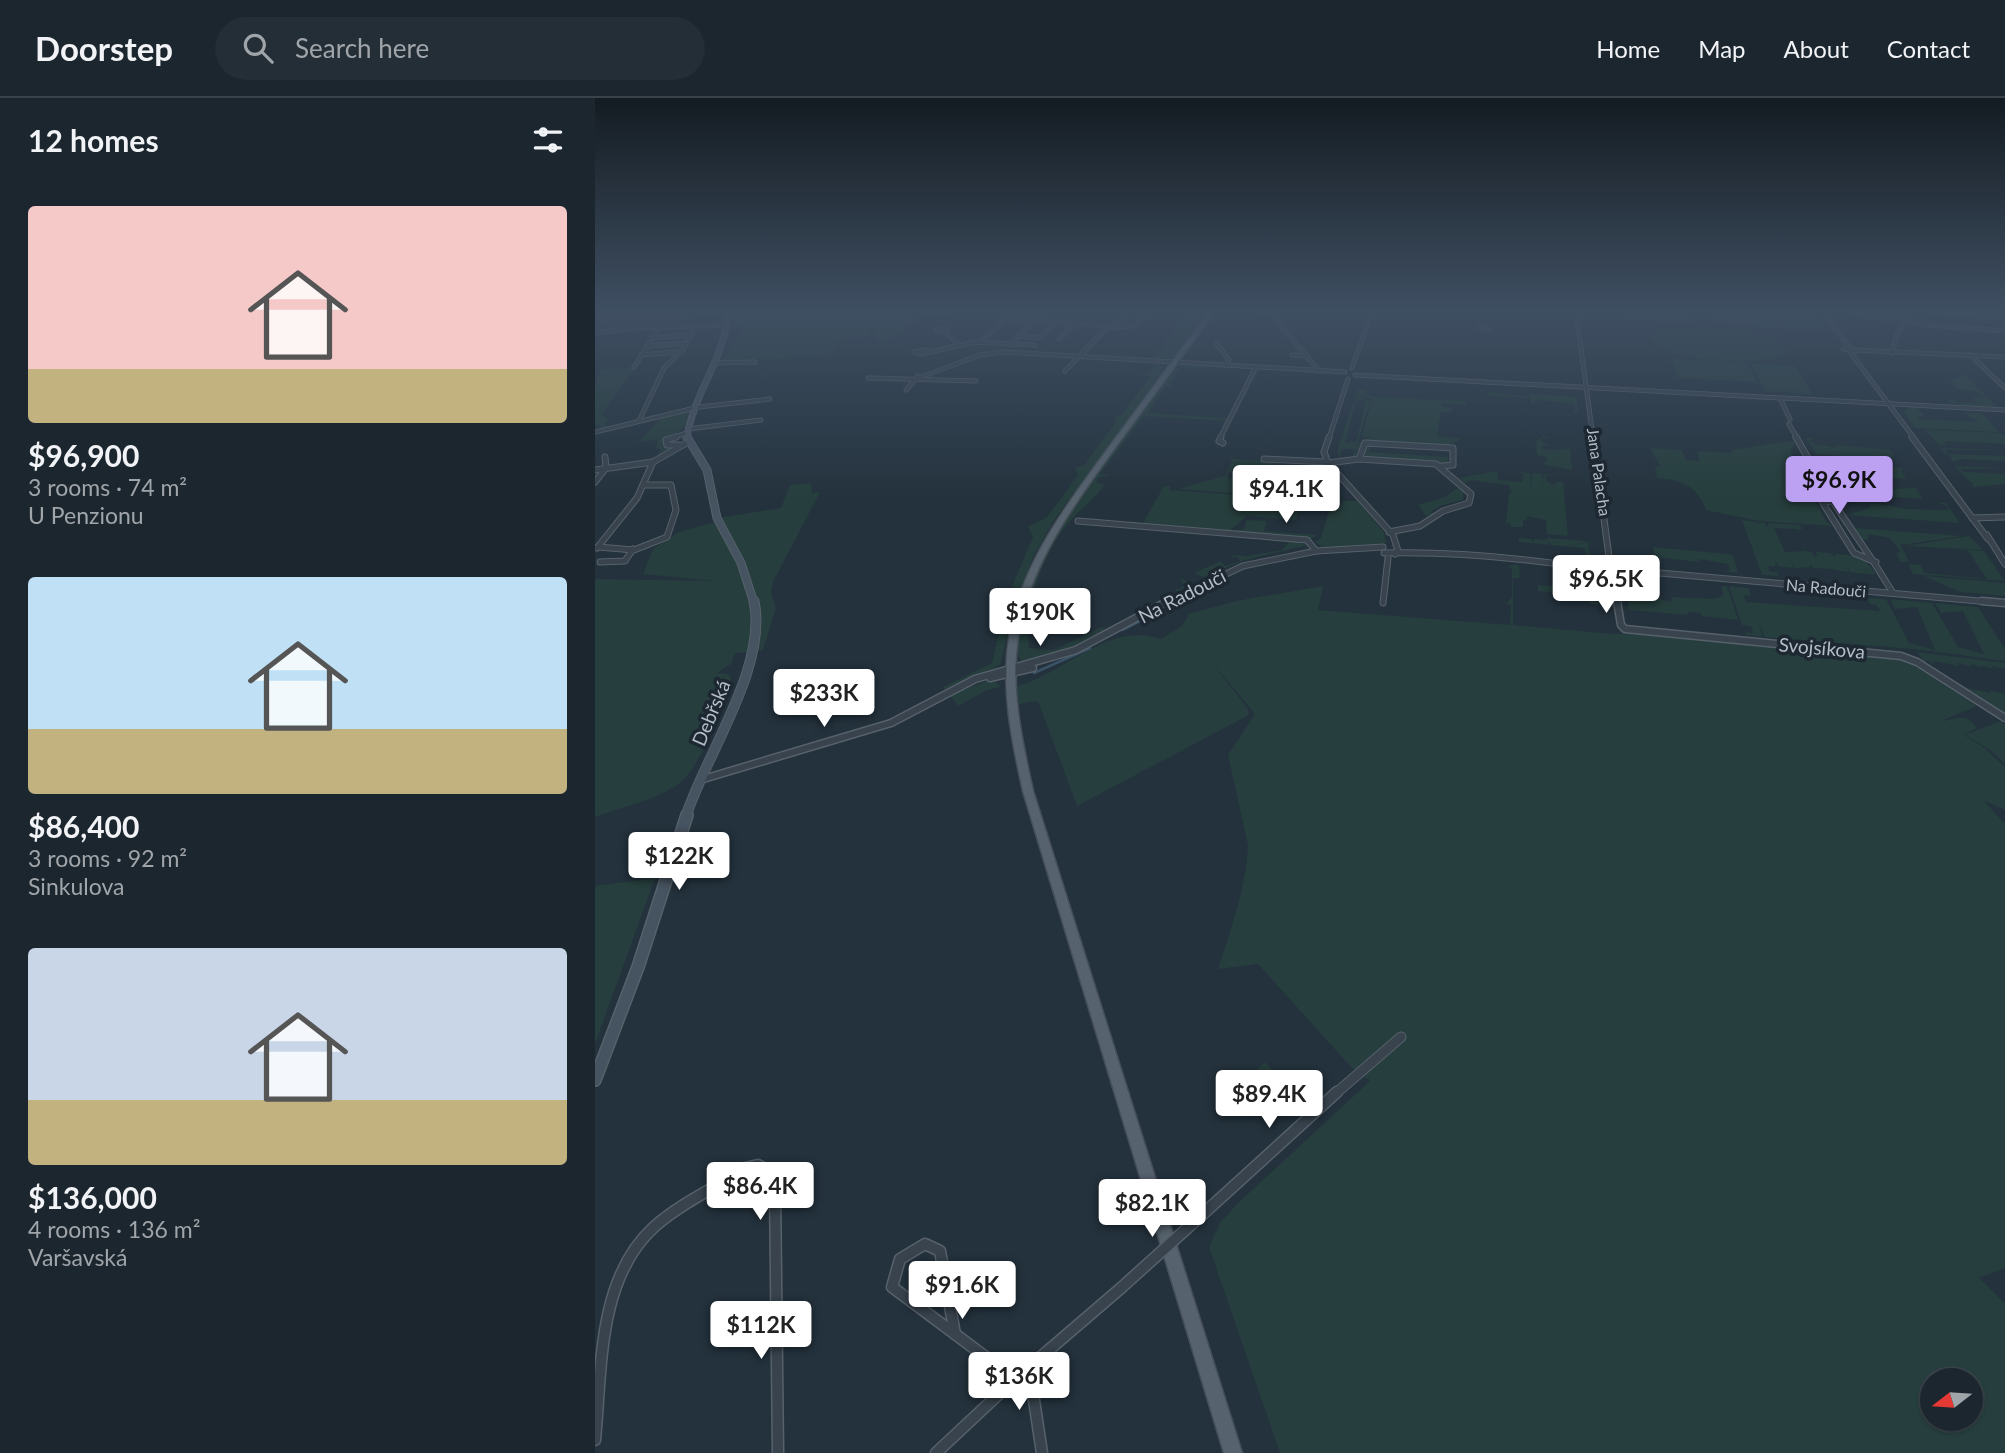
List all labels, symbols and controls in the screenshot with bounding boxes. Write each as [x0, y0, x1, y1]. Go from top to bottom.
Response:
search box [215, 17, 705, 80]
text: Doorstep [35, 28, 173, 68]
icon: search [239, 29, 277, 67]
text: Search here [295, 32, 429, 64]
text: Home [1596, 34, 1660, 63]
text: Map [1698, 34, 1746, 63]
text: About [1784, 34, 1849, 63]
text: Contact [1887, 34, 1970, 63]
icon: filters [529, 121, 567, 159]
text: 12 homes [28, 122, 159, 158]
icon: home [235, 252, 361, 378]
street label: Jana Palacha [1584, 427, 1615, 517]
text: $96,900 [28, 437, 139, 473]
pin: $96.9K [1782, 456, 1896, 516]
text: $96.9K [1802, 465, 1876, 493]
pin: $94.1K [1229, 466, 1343, 525]
text: 3 rooms · 74 m² [28, 473, 187, 501]
text: $94.1K [1249, 474, 1323, 502]
text: U Penzionu [28, 501, 144, 529]
pin: $96.5K [1549, 556, 1663, 615]
street label: Na Radouči [1134, 564, 1229, 627]
text: $96.5K [1569, 564, 1643, 592]
street label: Na Radouči [1785, 575, 1867, 600]
pin: $190K [991, 588, 1089, 648]
text: $190K [1005, 597, 1075, 625]
icon: home [235, 623, 361, 749]
street label: Svojsíkova [1778, 632, 1866, 663]
pin: $233K [775, 670, 873, 729]
street label: Debřská [686, 676, 735, 749]
text: $233K [789, 678, 859, 706]
text: $86,400 [28, 808, 139, 844]
pin: $122K [630, 832, 728, 892]
text: $122K [644, 841, 714, 869]
text: 3 rooms · 92 m² [28, 844, 187, 872]
text: Sinkulova [28, 872, 124, 900]
icon: home [235, 994, 361, 1120]
pin: $89.4K [1212, 1070, 1326, 1130]
text: $89.4K [1232, 1079, 1306, 1107]
pin: $86.4K [703, 1162, 817, 1222]
text: $86.4K [723, 1171, 797, 1199]
text: $136,000 [28, 1179, 157, 1215]
pin: $82.1K [1095, 1180, 1209, 1239]
text: $82.1K [1115, 1188, 1189, 1216]
text: 4 rooms · 136 m² [28, 1215, 200, 1243]
text: Varšavská [28, 1243, 127, 1271]
pin: $91.6K [905, 1262, 1019, 1321]
text: $91.6K [925, 1270, 999, 1298]
pin: $112K [712, 1302, 810, 1361]
text: $112K [726, 1310, 796, 1338]
pin: $136K [970, 1352, 1068, 1412]
text: $136K [984, 1361, 1054, 1389]
north arrow [1920, 1368, 1983, 1432]
map controls [1920, 1368, 1983, 1431]

